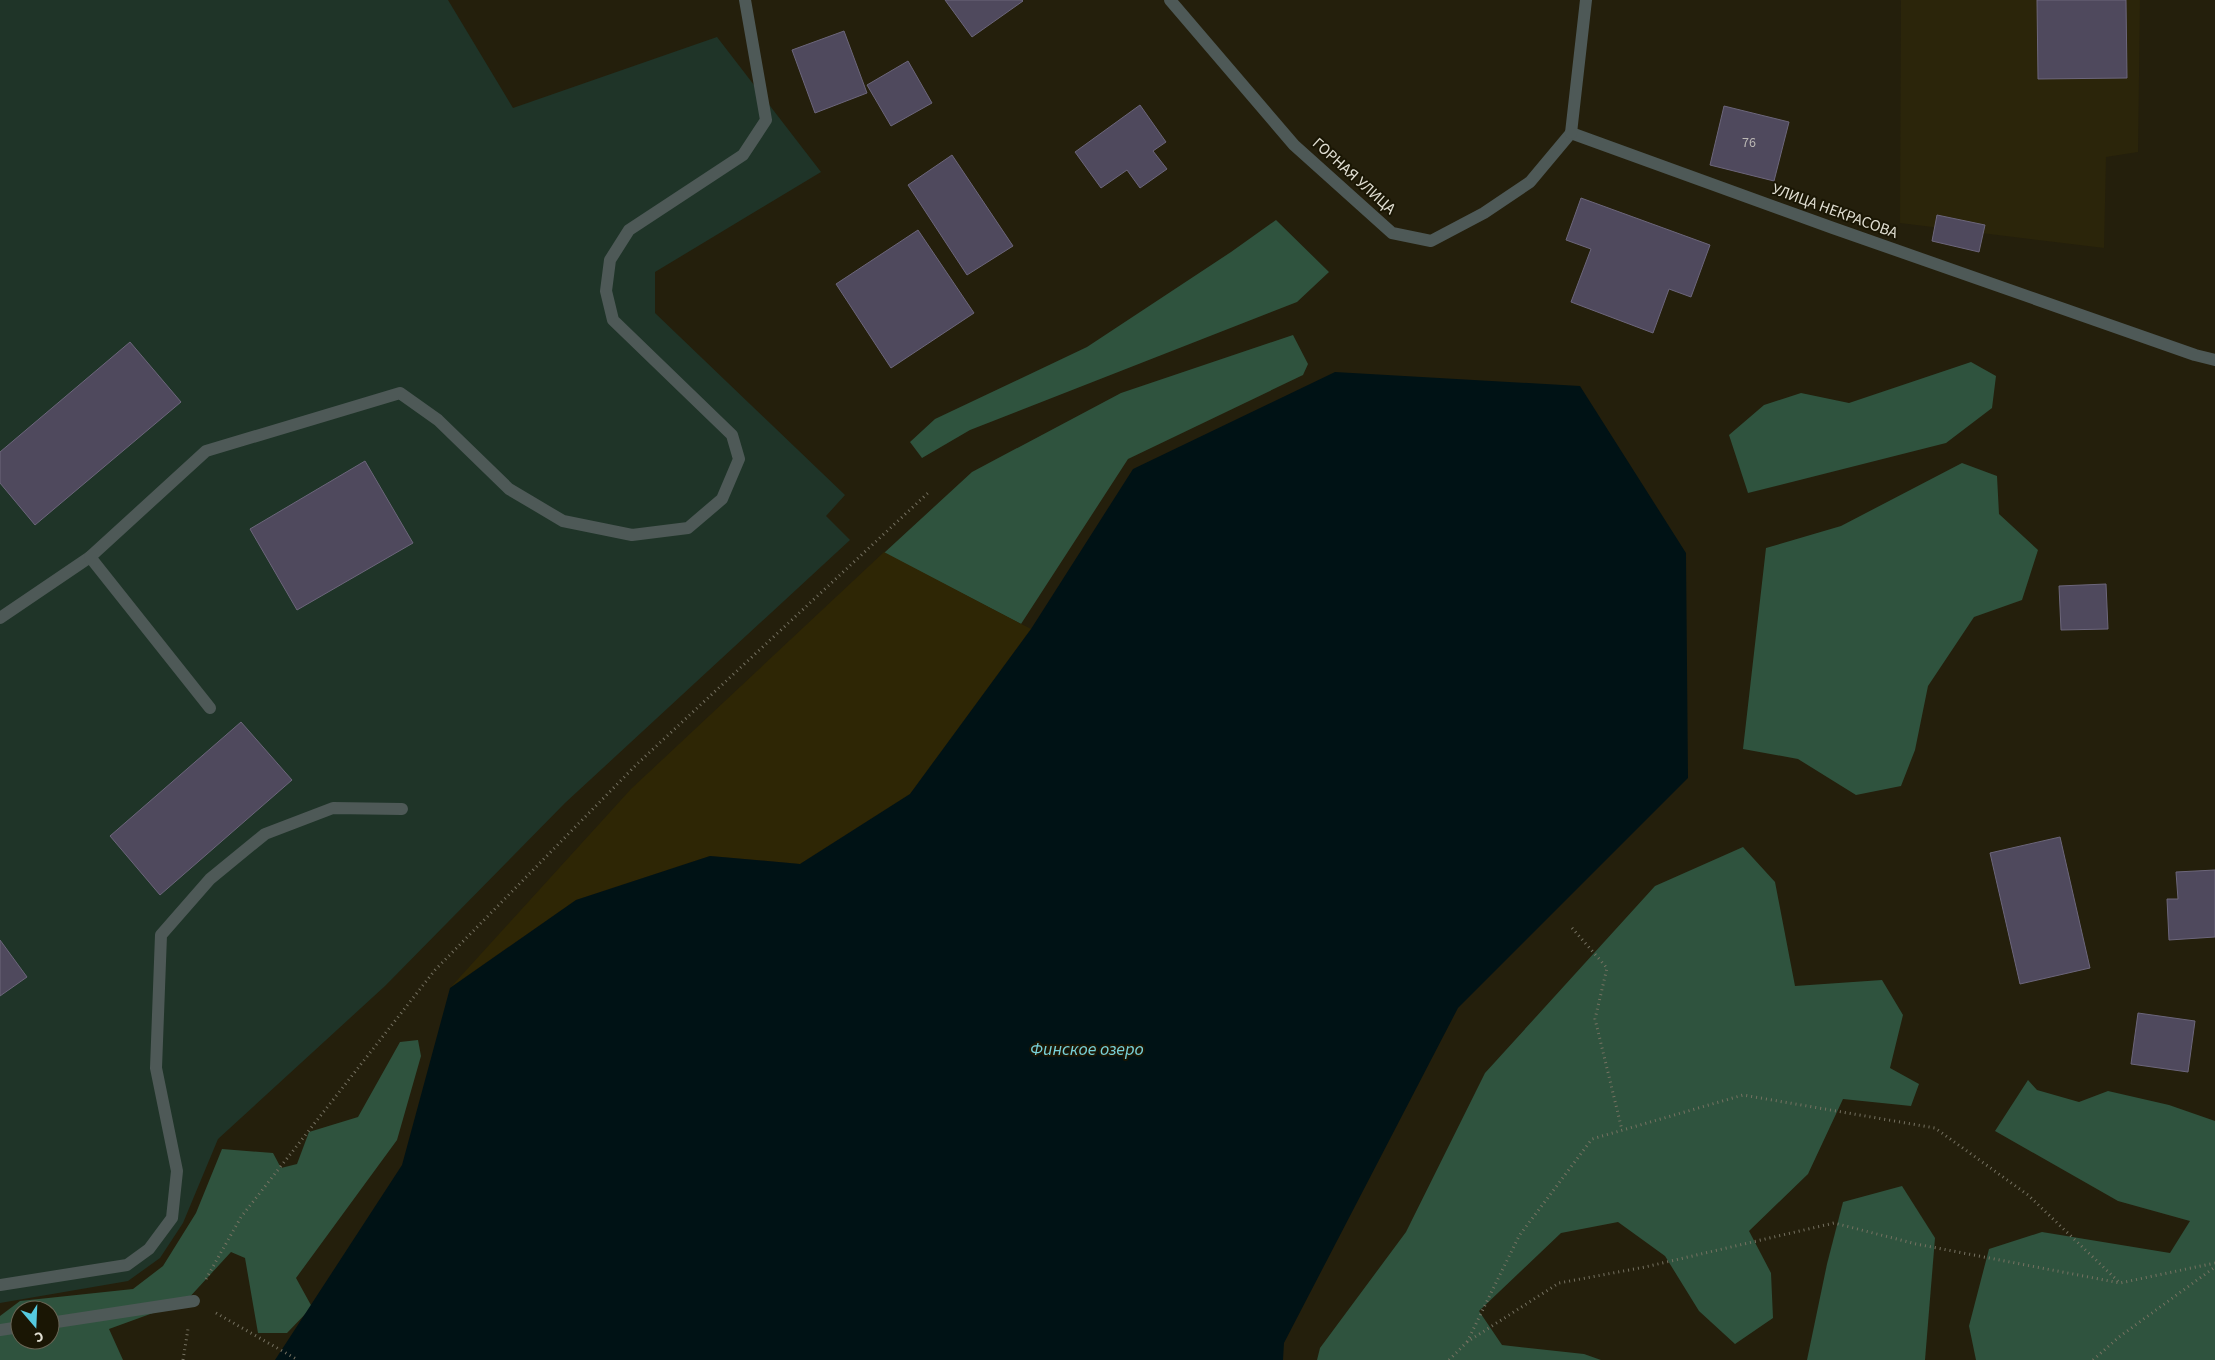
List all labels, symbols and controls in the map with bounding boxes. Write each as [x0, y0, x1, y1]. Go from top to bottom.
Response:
street label: ГОРНАЯ УЛИЦА [1307, 133, 1401, 220]
house number: 76 [1742, 133, 1756, 153]
street label: УЛИЦА НЕКРАСОВА [1769, 178, 1901, 244]
water label: Финское озеро [1030, 1037, 1144, 1062]
north arrow [10, 1300, 60, 1350]
text: С [32, 1326, 46, 1347]

